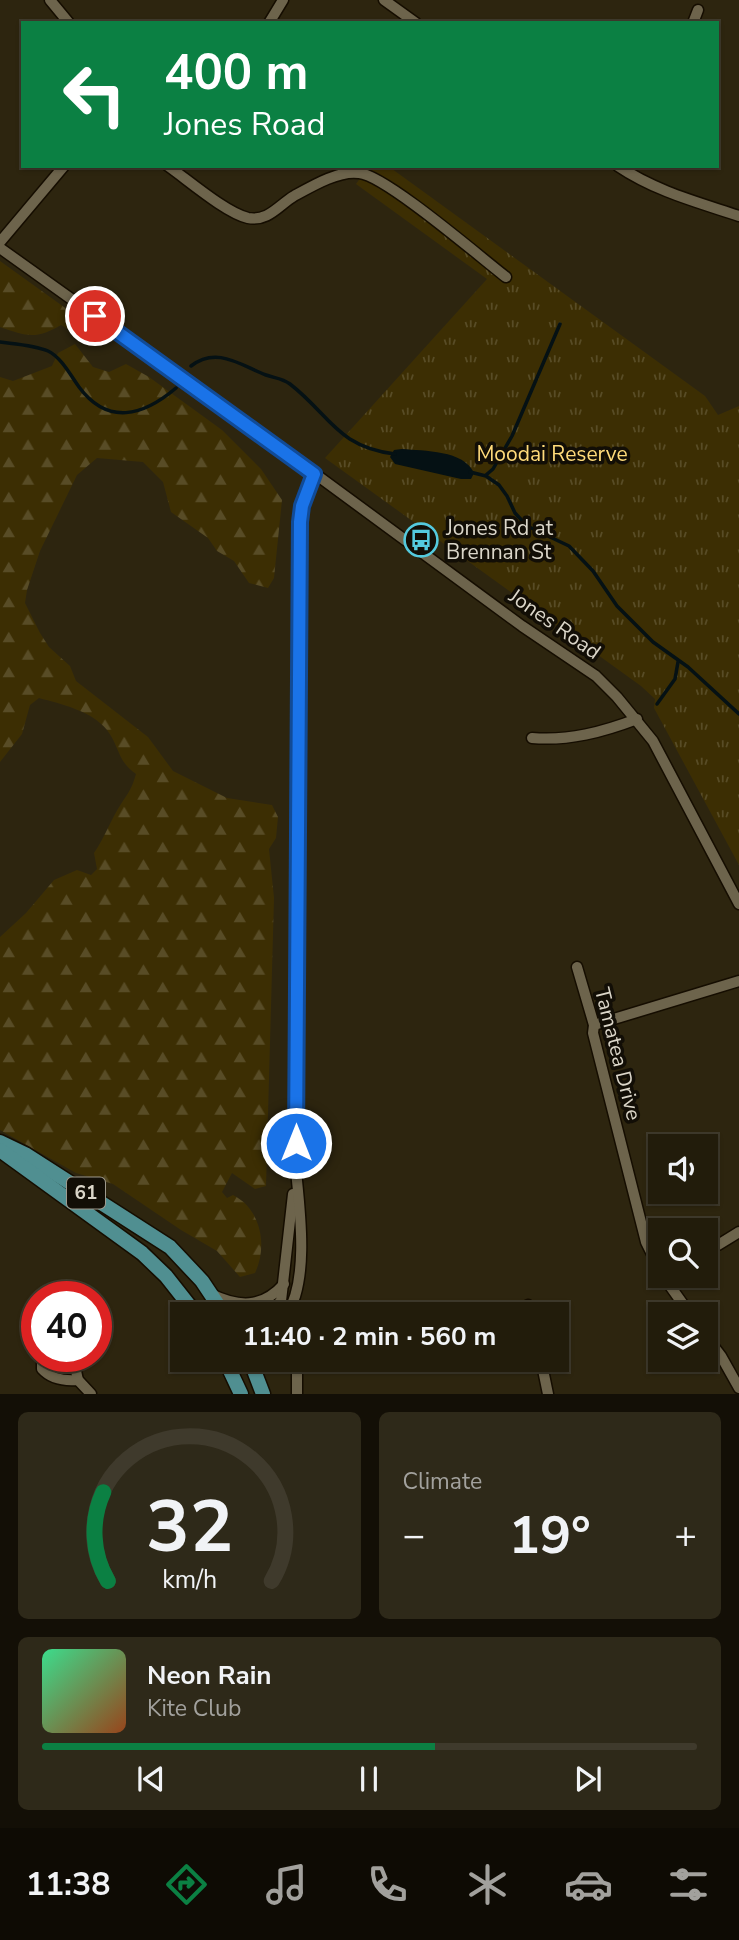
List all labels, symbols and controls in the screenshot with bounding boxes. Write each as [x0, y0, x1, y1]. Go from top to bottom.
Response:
text: 400 m [164, 39, 308, 106]
icon: left [49, 49, 140, 140]
text: Jones Road [164, 103, 325, 146]
pin [65, 286, 125, 346]
icon: arrive [76, 297, 114, 335]
park label: Moodai Reserve [476, 440, 628, 468]
place label: Jones Rd at Brennan St [445, 514, 554, 566]
bus stop icon: Jones Rd at Brennan St [402, 521, 440, 559]
street label: Jones Road [503, 582, 606, 666]
street label: Tamatea Drive [588, 985, 648, 1123]
position arrow [259, 1106, 333, 1180]
map controls [648, 1134, 718, 1372]
button: sound [648, 1134, 718, 1204]
road number: 61 [67, 1177, 105, 1208]
button: search [648, 1218, 718, 1288]
speed limit sign: 40 [21, 1281, 112, 1372]
button: layers [648, 1302, 718, 1372]
text: 11:40 · 2 min · 560 m [243, 1319, 496, 1354]
text: Climate [403, 1466, 482, 1497]
text: 32 [146, 1478, 233, 1578]
text: 19° [509, 1500, 591, 1571]
text: − [403, 1510, 425, 1561]
text: + [674, 1510, 697, 1561]
text: km/h [162, 1563, 217, 1597]
text: Neon Rain [147, 1658, 272, 1693]
text: Kite Club [147, 1693, 241, 1724]
icon: previous [132, 1760, 170, 1798]
icon: pause [350, 1760, 388, 1798]
icon: next [569, 1760, 607, 1798]
icon: directions [162, 1860, 211, 1909]
icon: music [262, 1860, 311, 1909]
icon: phone [363, 1860, 412, 1909]
icon: climate [463, 1860, 512, 1909]
icon: car [564, 1860, 613, 1909]
icon: filters [664, 1860, 713, 1909]
text: 11:38 [26, 1863, 110, 1906]

